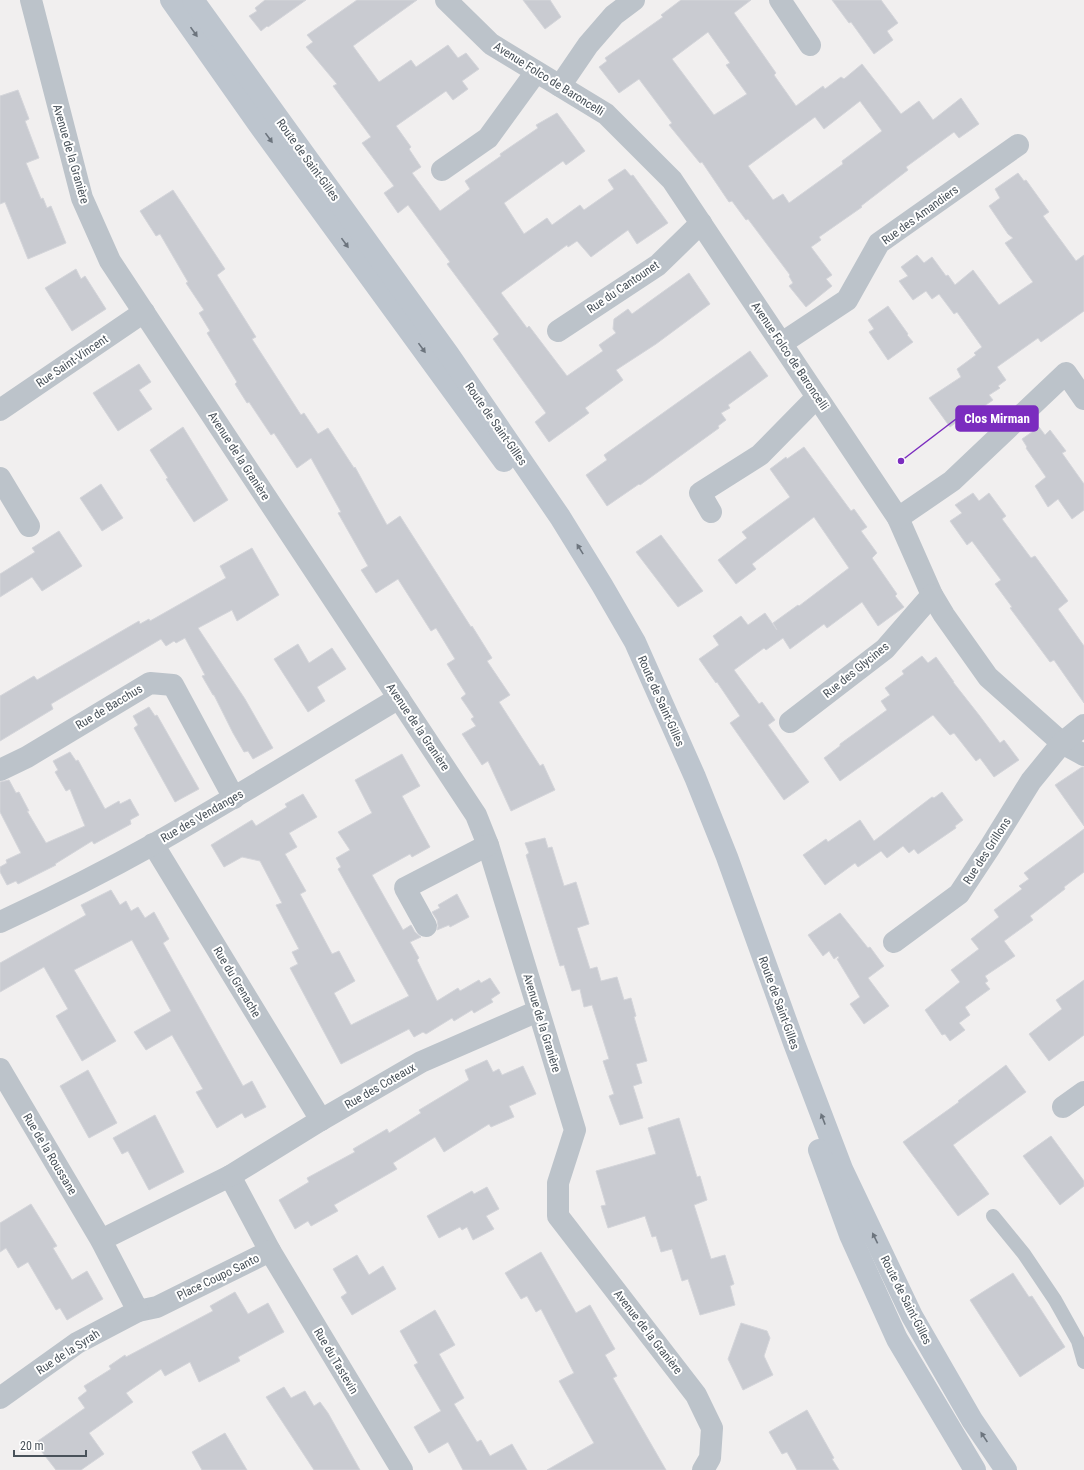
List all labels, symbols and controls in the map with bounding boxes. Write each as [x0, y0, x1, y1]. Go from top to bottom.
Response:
one-way arrow [190, 27, 198, 37]
street label: Avenue Folco de Baroncelli [491, 39, 607, 119]
street label: Avenue de la Granière [50, 103, 92, 206]
street label: Route de Saint-Gilles [274, 116, 342, 204]
one-way arrow [265, 133, 273, 143]
street label: Rue des Amandiers [879, 182, 961, 248]
one-way arrow [341, 238, 349, 248]
street label: Rue du Cantounet [584, 258, 662, 316]
street label: Avenue Folco de Baroncelli [749, 299, 831, 413]
street label: Rue Saint-Vincent [33, 332, 111, 390]
one-way arrow [418, 343, 426, 353]
street label: Route de Saint-Gilles [462, 380, 530, 468]
callout: Clos Mirman [956, 406, 1038, 431]
street label: Avenue de la Granière [205, 409, 273, 503]
text: Clos Mirman [964, 411, 1030, 426]
one-way arrow [577, 544, 584, 555]
street label: Rue des Glycines [820, 639, 892, 701]
street label: Route de Saint-Gilles [635, 653, 687, 749]
street label: Avenue de la Granière [384, 681, 453, 774]
street label: Rue de Bacchus [73, 682, 145, 732]
street label: Rue des Vendanges [158, 787, 246, 845]
street label: Rue des Grillons [960, 815, 1014, 887]
street label: Rue du Grenache [210, 944, 264, 1020]
street label: Route de Saint-Gilles [756, 955, 802, 1051]
street label: Avenue de la Granière [520, 972, 564, 1074]
street label: Rue des Coteaux [342, 1060, 418, 1112]
street label: Rue de la Roussane [20, 1111, 80, 1198]
one-way arrow [819, 1112, 825, 1124]
one-way arrow [872, 1232, 878, 1243]
street label: Place Coupo Santo [175, 1251, 261, 1303]
street label: Route de Saint-Gilles [878, 1253, 934, 1347]
street label: Avenue de la Granière [611, 1287, 685, 1377]
street label: Rue du Tastevin [311, 1325, 361, 1397]
street label: Rue de la Syrah [34, 1326, 102, 1378]
scale bar [14, 1432, 86, 1458]
one-way arrow [980, 1432, 988, 1443]
text: 20 m [20, 1439, 44, 1453]

